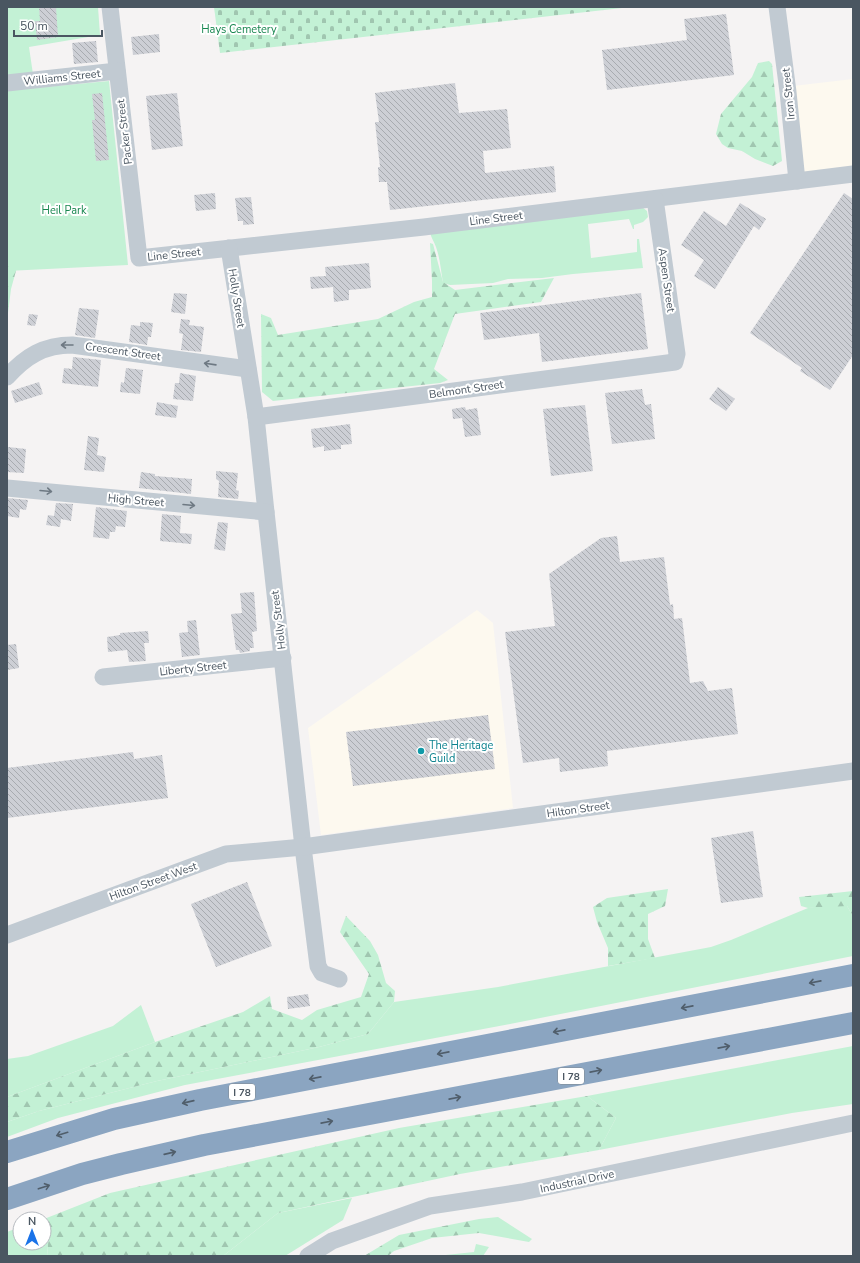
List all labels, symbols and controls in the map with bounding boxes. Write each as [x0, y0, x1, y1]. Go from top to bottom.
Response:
scale bar [14, 12, 102, 38]
text: 50 m [20, 18, 48, 34]
park label: Hays Cemetery [201, 22, 277, 37]
street label: Williams Street [23, 66, 101, 89]
street label: Iron Street [778, 67, 799, 121]
street label: Packer Street [113, 98, 136, 165]
park label: Heil Park [42, 203, 87, 218]
street label: Line Street [469, 208, 524, 229]
street label: Line Street [147, 244, 202, 265]
street label: Aspen Street [655, 247, 678, 313]
street label: Holly Street [224, 268, 249, 329]
street label: Crescent Street [84, 339, 162, 364]
one-way arrow [61, 341, 74, 349]
one-way arrow [204, 360, 217, 367]
street label: Belmont Street [428, 377, 504, 402]
one-way arrow [39, 488, 52, 495]
street label: High Street [107, 491, 165, 510]
one-way arrow [182, 501, 195, 509]
street label: Holly Street [267, 589, 290, 650]
street label: Liberty Street [159, 657, 228, 679]
place label: The Heritage Guild [429, 738, 493, 766]
marker: The Heritage Guild [416, 746, 426, 756]
street label: Hilton Street [546, 798, 610, 821]
street label: Hilton Street West [107, 859, 199, 904]
one-way arrow [809, 979, 822, 987]
one-way arrow [681, 1003, 694, 1011]
one-way arrow [553, 1027, 566, 1035]
one-way arrow [717, 1043, 730, 1051]
one-way arrow [437, 1050, 450, 1058]
one-way arrow [589, 1067, 602, 1075]
road number: I 78 [558, 1068, 584, 1084]
one-way arrow [309, 1074, 322, 1082]
road number: I 78 [229, 1084, 255, 1100]
one-way arrow [448, 1093, 461, 1101]
one-way arrow [182, 1099, 195, 1107]
one-way arrow [320, 1118, 333, 1126]
one-way arrow [55, 1131, 68, 1138]
one-way arrow [163, 1148, 176, 1156]
street label: Industrial Drive [539, 1166, 616, 1197]
one-way arrow [38, 1182, 50, 1190]
north arrow [12, 1211, 52, 1251]
text: N [28, 1214, 36, 1229]

